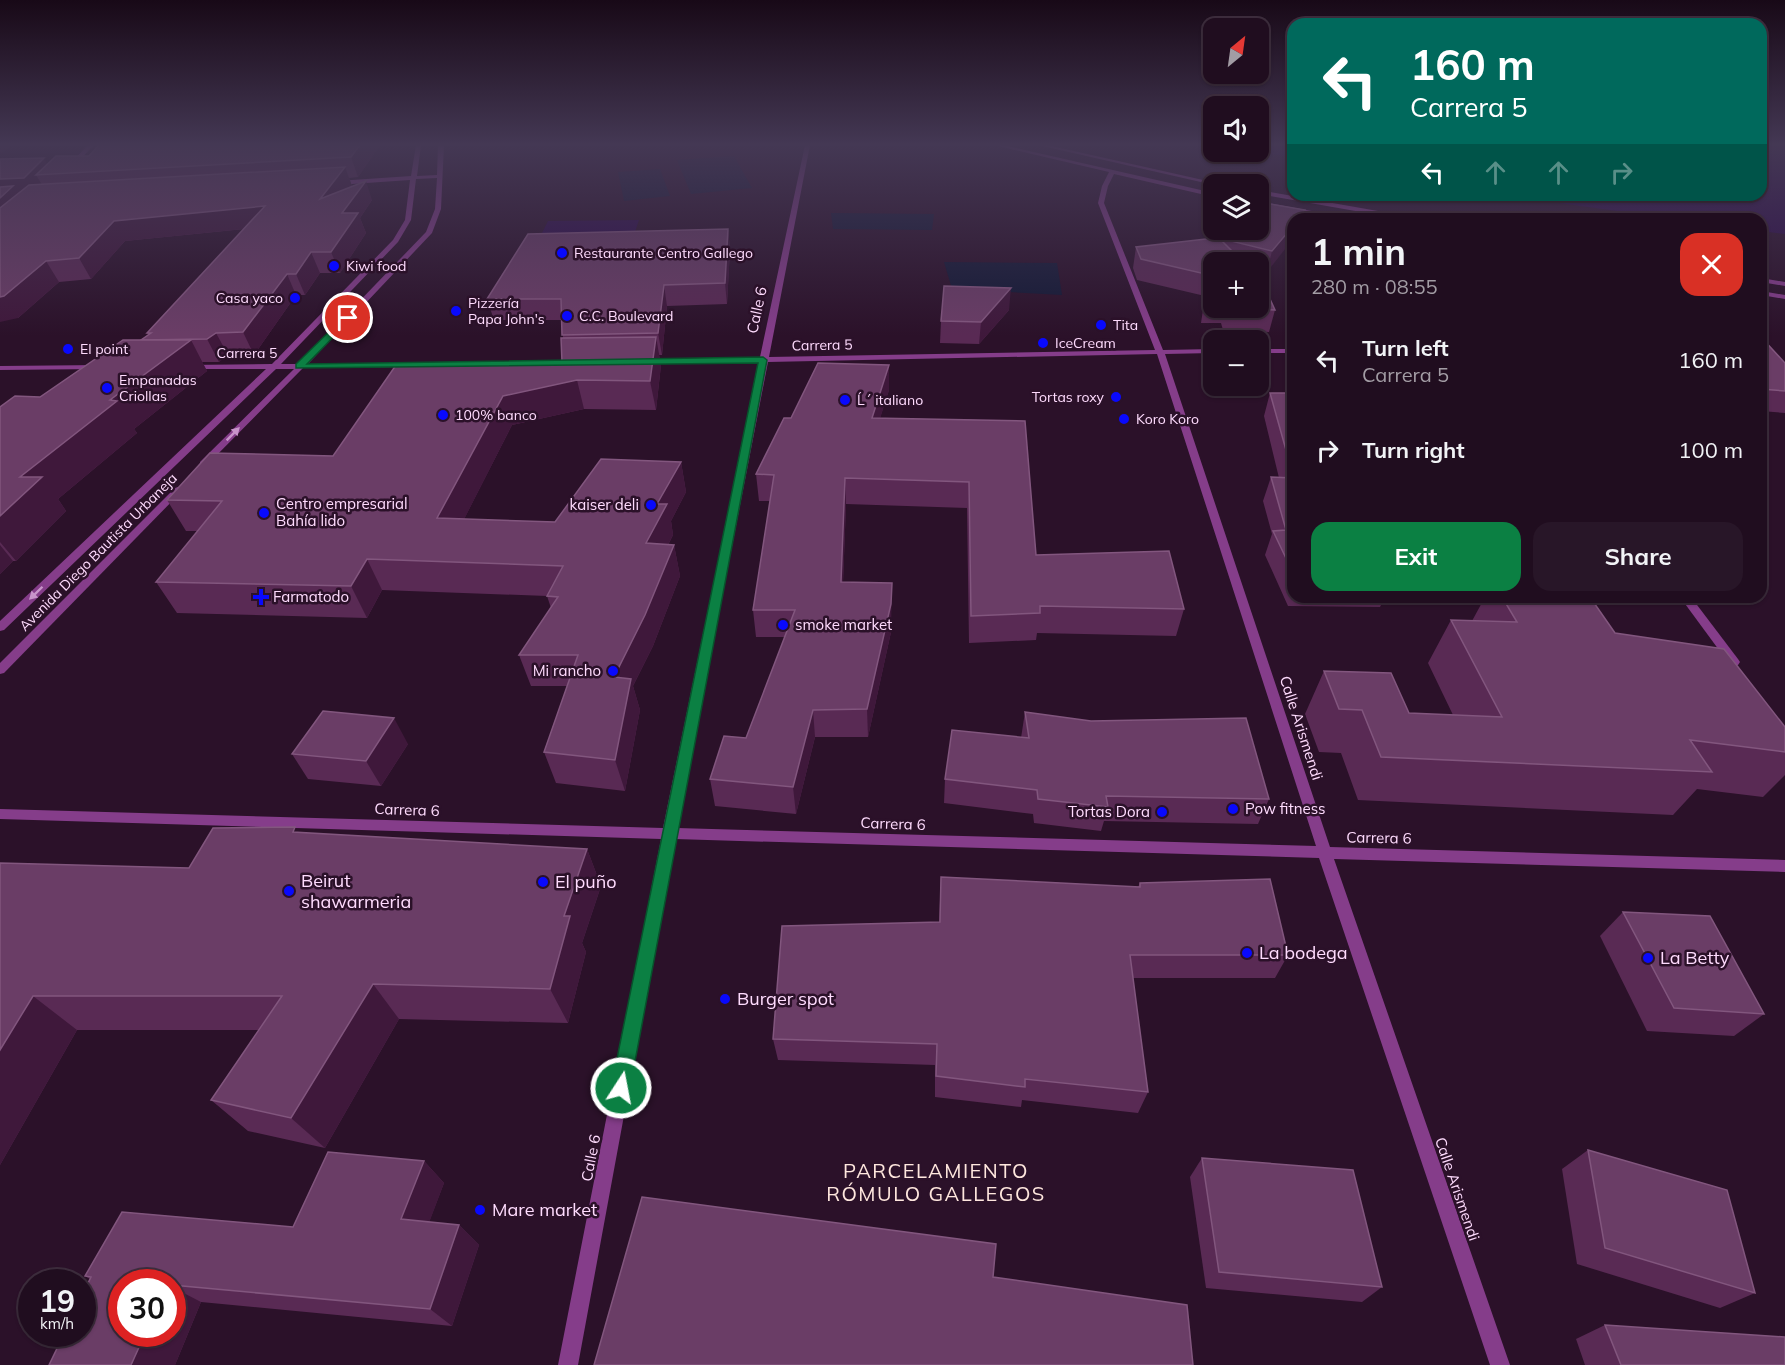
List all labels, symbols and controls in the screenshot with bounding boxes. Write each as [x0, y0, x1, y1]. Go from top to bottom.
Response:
north arrow [1203, 18, 1269, 84]
map controls [1203, 18, 1269, 396]
text: 160 m [1410, 38, 1535, 91]
icon: left [1311, 42, 1389, 120]
text: Carrera 5 [1410, 90, 1527, 124]
button: sound [1203, 96, 1269, 162]
icon: left [1416, 156, 1449, 189]
icon: ahead [1479, 156, 1512, 189]
icon: ahead [1542, 156, 1575, 189]
icon: right [1605, 156, 1638, 189]
button: layers [1203, 174, 1269, 240]
text: 1 min [1311, 229, 1406, 274]
button: close [1680, 233, 1743, 296]
place label: Restaurante Centro Gallego [574, 244, 753, 262]
marker: Restaurante Centro Gallego [555, 246, 569, 260]
button: + [1203, 252, 1269, 318]
place label: Kiwi food [346, 257, 406, 275]
marker: Kiwi food [327, 259, 341, 273]
text: 280 m · 08:55 [1311, 274, 1437, 299]
street label: Calle 6 [742, 285, 771, 335]
place label: Casa yaco [216, 289, 283, 307]
marker: Casa yaco [288, 291, 302, 305]
pin [322, 292, 373, 343]
place label: Pizzería Papa John's [468, 294, 545, 328]
icon: arrive [331, 301, 364, 334]
marker: Pizzería Papa John's [449, 304, 463, 318]
place label: C.C. Boulevard [579, 307, 674, 325]
marker: C.C. Boulevard [560, 309, 574, 323]
place label: Tita [1113, 316, 1138, 334]
marker: Tita [1094, 318, 1108, 332]
button: − [1203, 330, 1269, 396]
place label: IceCream [1055, 334, 1116, 352]
text: Turn left [1362, 334, 1449, 362]
street label: Carrera 5 [791, 335, 853, 355]
marker: IceCream [1036, 336, 1050, 350]
place label: El point [80, 340, 128, 358]
marker: El point [61, 342, 75, 356]
street label: Carrera 5 [217, 344, 277, 362]
icon: left [1311, 344, 1344, 377]
text: 160 m [1678, 346, 1743, 374]
text: Carrera 5 [1362, 362, 1449, 387]
place label: Empanadas Criollas [119, 371, 197, 405]
marker: Empanadas Criollas [100, 381, 114, 395]
place label: Tortas roxy [1032, 388, 1105, 406]
marker: Tortas roxy [1109, 390, 1123, 404]
place label: Ĺ´ italiano [857, 391, 923, 409]
marker: Ĺ´ italiano [838, 393, 852, 407]
place label: 100% banco [455, 406, 537, 424]
marker: 100% banco [436, 408, 450, 422]
place label: Koro Koro [1136, 410, 1199, 428]
marker: Koro Koro [1117, 412, 1131, 426]
one-way arrow [225, 428, 239, 442]
icon: right [1311, 434, 1344, 467]
text: Turn right [1362, 436, 1465, 464]
text: 100 m [1678, 436, 1743, 464]
street label: Avenida Diego Bautista Urbaneja [15, 469, 181, 635]
place label: Centro empresarial Bahía lido [276, 494, 408, 530]
place label: kaiser deli [570, 495, 639, 514]
marker: kaiser deli [644, 498, 658, 512]
marker: Centro empresarial Bahía lido [257, 506, 271, 520]
button: Exit [1311, 522, 1521, 591]
button: Share [1533, 522, 1743, 591]
one-way arrow [29, 586, 43, 600]
place label: Farmatodo [273, 587, 349, 606]
marker: Farmatodo [254, 590, 268, 604]
place label: smoke market [795, 615, 892, 634]
marker: smoke market [776, 618, 790, 632]
place label: Mi rancho [533, 661, 601, 680]
marker: Mi rancho [606, 664, 620, 678]
street label: Calle Arismendi [1276, 673, 1327, 782]
street label: Carrera 6 [374, 799, 440, 820]
place label: Pow fitness [1245, 799, 1326, 818]
place label: Tortas Dora [1068, 802, 1150, 821]
marker: Pow fitness [1226, 802, 1240, 816]
marker: Tortas Dora [1155, 805, 1169, 819]
street label: Carrera 6 [860, 813, 926, 834]
street label: Carrera 6 [1346, 827, 1412, 848]
place label: Beirut shawarmeria [301, 869, 411, 913]
place label: El puño [555, 870, 617, 893]
marker: El puño [536, 875, 550, 889]
marker: Beirut shawarmeria [282, 884, 296, 898]
place label: La bodega [1259, 941, 1348, 964]
marker: La bodega [1240, 946, 1254, 960]
place label: La Betty [1660, 946, 1730, 969]
marker: La Betty [1641, 951, 1655, 965]
place label: Burger spot [737, 987, 834, 1010]
marker: Burger spot [718, 992, 732, 1006]
position arrow [589, 1056, 653, 1120]
street label: Calle 6 [577, 1133, 604, 1183]
street label: Calle Arismendi [1431, 1134, 1484, 1243]
district label: PARCELAMIENTO RÓMULO GALLEGOS [826, 1158, 1046, 1206]
place label: Mare market [492, 1198, 597, 1221]
marker: Mare market [473, 1203, 487, 1217]
speed limit sign: 30 [108, 1269, 186, 1347]
text: 19 [39, 1282, 75, 1320]
text: km/h [40, 1314, 74, 1333]

